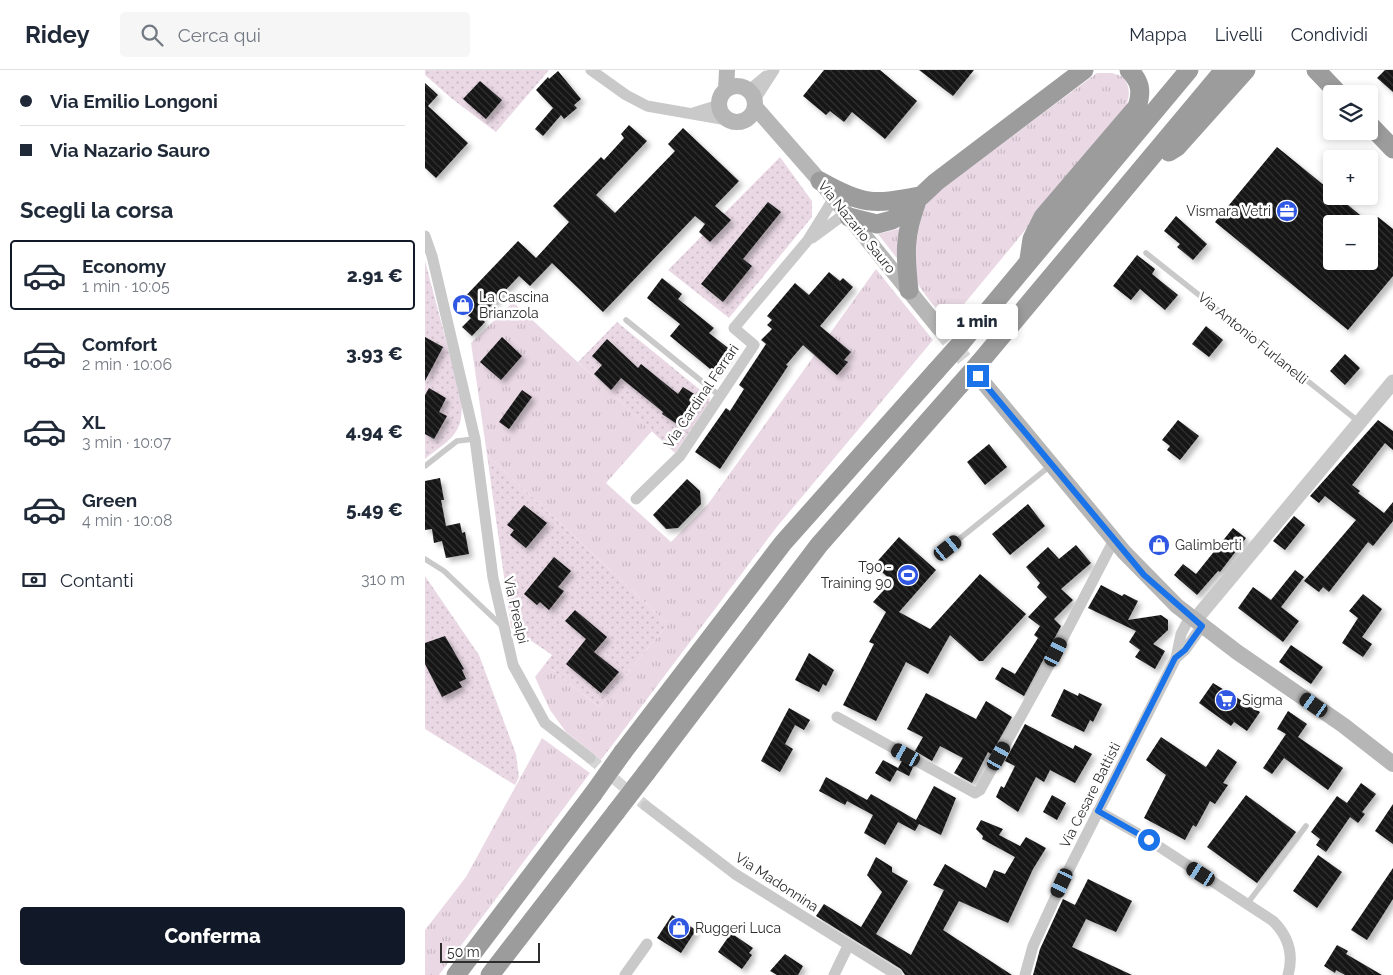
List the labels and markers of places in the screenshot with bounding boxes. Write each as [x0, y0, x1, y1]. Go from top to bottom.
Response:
office icon: Vismara Vetri [1275, 199, 1299, 223]
place label: Vismara Vetri [1186, 203, 1271, 219]
place label: La Cascina Brianzola [479, 289, 549, 321]
shop icon: La Cascina Brianzola [451, 293, 475, 317]
shop icon: Galimberti [1147, 533, 1171, 557]
place label: Galimberti [1175, 537, 1242, 553]
place label: T90 - Training 90 [821, 559, 892, 591]
sports icon: T90 - Training 90 [896, 563, 920, 587]
supermarket icon: Sigma [1214, 688, 1238, 712]
place label: Sigma [1242, 692, 1283, 708]
shop icon: Ruggeri Luca [667, 916, 691, 940]
place label: Ruggeri Luca [695, 920, 781, 936]

